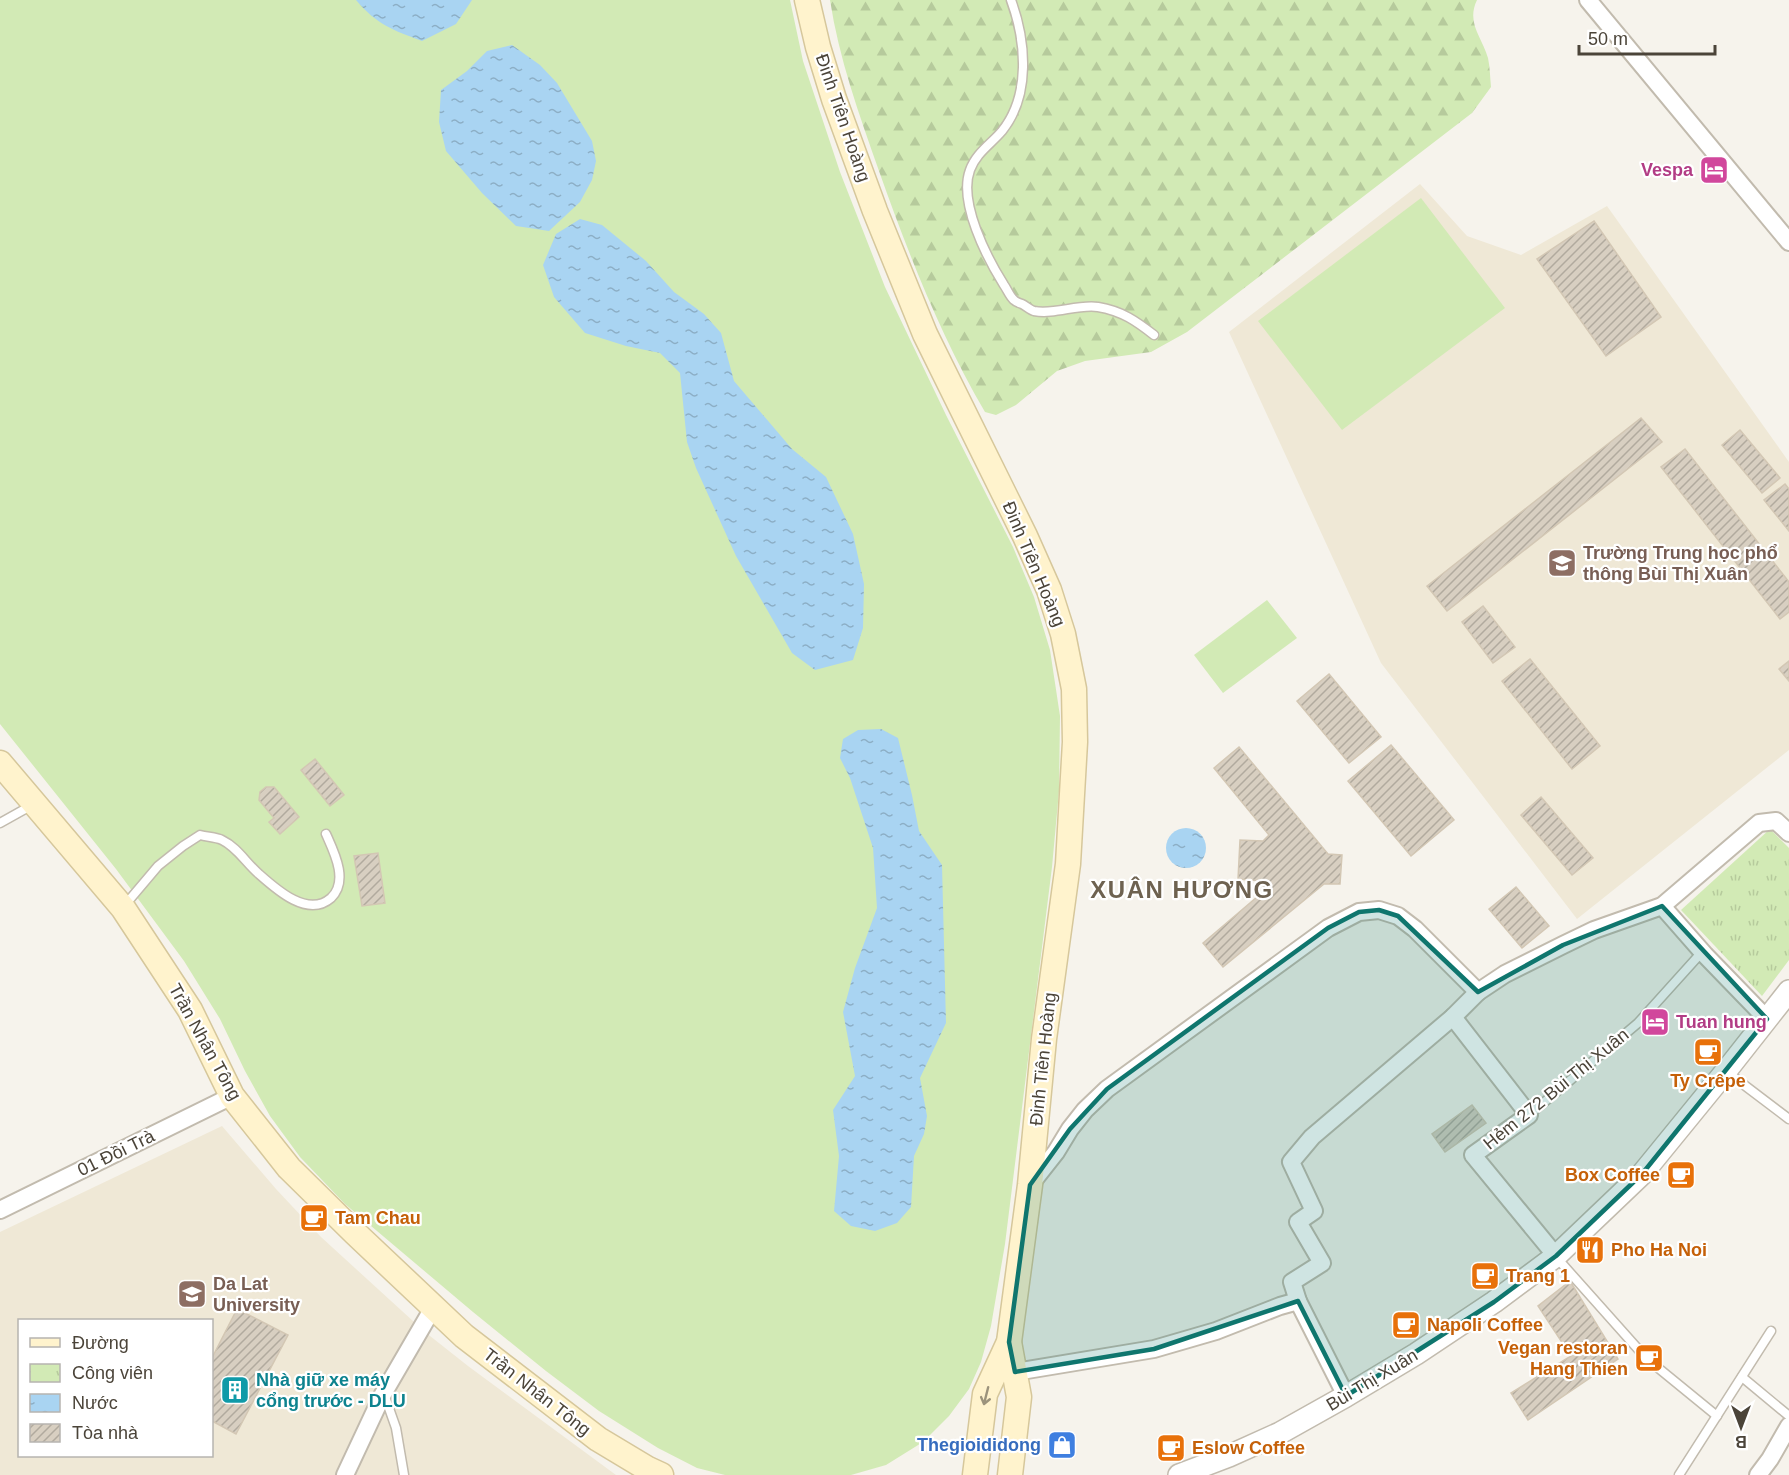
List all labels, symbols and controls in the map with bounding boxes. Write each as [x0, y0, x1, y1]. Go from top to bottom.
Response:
scale bar [1579, 18, 1716, 56]
text: 50 m [1588, 29, 1628, 49]
street label: Đinh Tiên Hoàng [812, 51, 874, 185]
hotel icon: Vespa [1698, 154, 1730, 186]
place label: Vespa [1641, 160, 1694, 180]
street label: Đinh Tiên Hoàng [999, 498, 1069, 630]
place label: Trường Trung học phổ thông Bùi Thị Xuân [1583, 543, 1778, 584]
school or university icon: Trường Trung học phổ thông Bùi Thị Xuân [1546, 547, 1578, 579]
district label: XUÂN HƯƠNG [1090, 876, 1274, 903]
street label: Trần Nhân Tông [165, 980, 245, 1104]
street label: Đinh Tiên Hoàng [1026, 991, 1060, 1127]
hotel icon: Tuan hung [1639, 1006, 1671, 1038]
place label: Tuan hung [1676, 1012, 1767, 1032]
street label: Hẻm 272 Bùi Thị Xuân [1479, 1024, 1633, 1154]
cafe icon: Ty Crêpe [1692, 1036, 1724, 1068]
place label: Ty Crêpe [1670, 1071, 1746, 1091]
street label: 01 Đồi Trà [74, 1125, 159, 1180]
cafe icon: Box Coffee [1665, 1159, 1697, 1191]
place label: Box Coffee [1565, 1165, 1660, 1185]
cafe icon: Tam Chau [298, 1202, 330, 1234]
place label: Tam Chau [335, 1208, 421, 1228]
restaurant icon: Pho Ha Noi [1574, 1234, 1606, 1266]
place label: Pho Ha Noi [1611, 1240, 1707, 1260]
cafe icon: Trang 1 [1469, 1260, 1501, 1292]
place label: Trang 1 [1506, 1266, 1570, 1286]
place label: Da Lat University [213, 1274, 300, 1315]
school or university icon: Da Lat University [176, 1278, 208, 1310]
cafe icon: Napoli Coffee [1390, 1309, 1422, 1341]
place label: Napoli Coffee [1427, 1315, 1543, 1335]
legend [18, 1319, 213, 1457]
text: Đường [72, 1333, 129, 1353]
place label: Vegan restoran Hang Thien [1498, 1338, 1628, 1379]
cafe icon: Vegan restoran Hang Thien [1633, 1342, 1665, 1374]
street label: Trần Nhân Tông [480, 1344, 594, 1440]
street label: Bùi Thị Xuân [1323, 1345, 1421, 1415]
text: Công viên [72, 1363, 153, 1383]
place label: Nhà giữ xe máy cổng trước - DLU [256, 1370, 406, 1411]
building icon: Nhà giữ xe máy cổng trước - DLU [219, 1374, 251, 1406]
one-way arrow [980, 1386, 992, 1405]
text: Nước [72, 1393, 118, 1413]
north arrow [1711, 1397, 1771, 1457]
text: Tòa nhà [72, 1423, 139, 1443]
shop icon: Thegioididong [1046, 1429, 1078, 1461]
cafe icon: Eslow Coffee [1155, 1432, 1187, 1464]
text: B [1735, 1433, 1747, 1450]
place label: Thegioididong [917, 1435, 1041, 1455]
place label: Eslow Coffee [1192, 1438, 1305, 1458]

